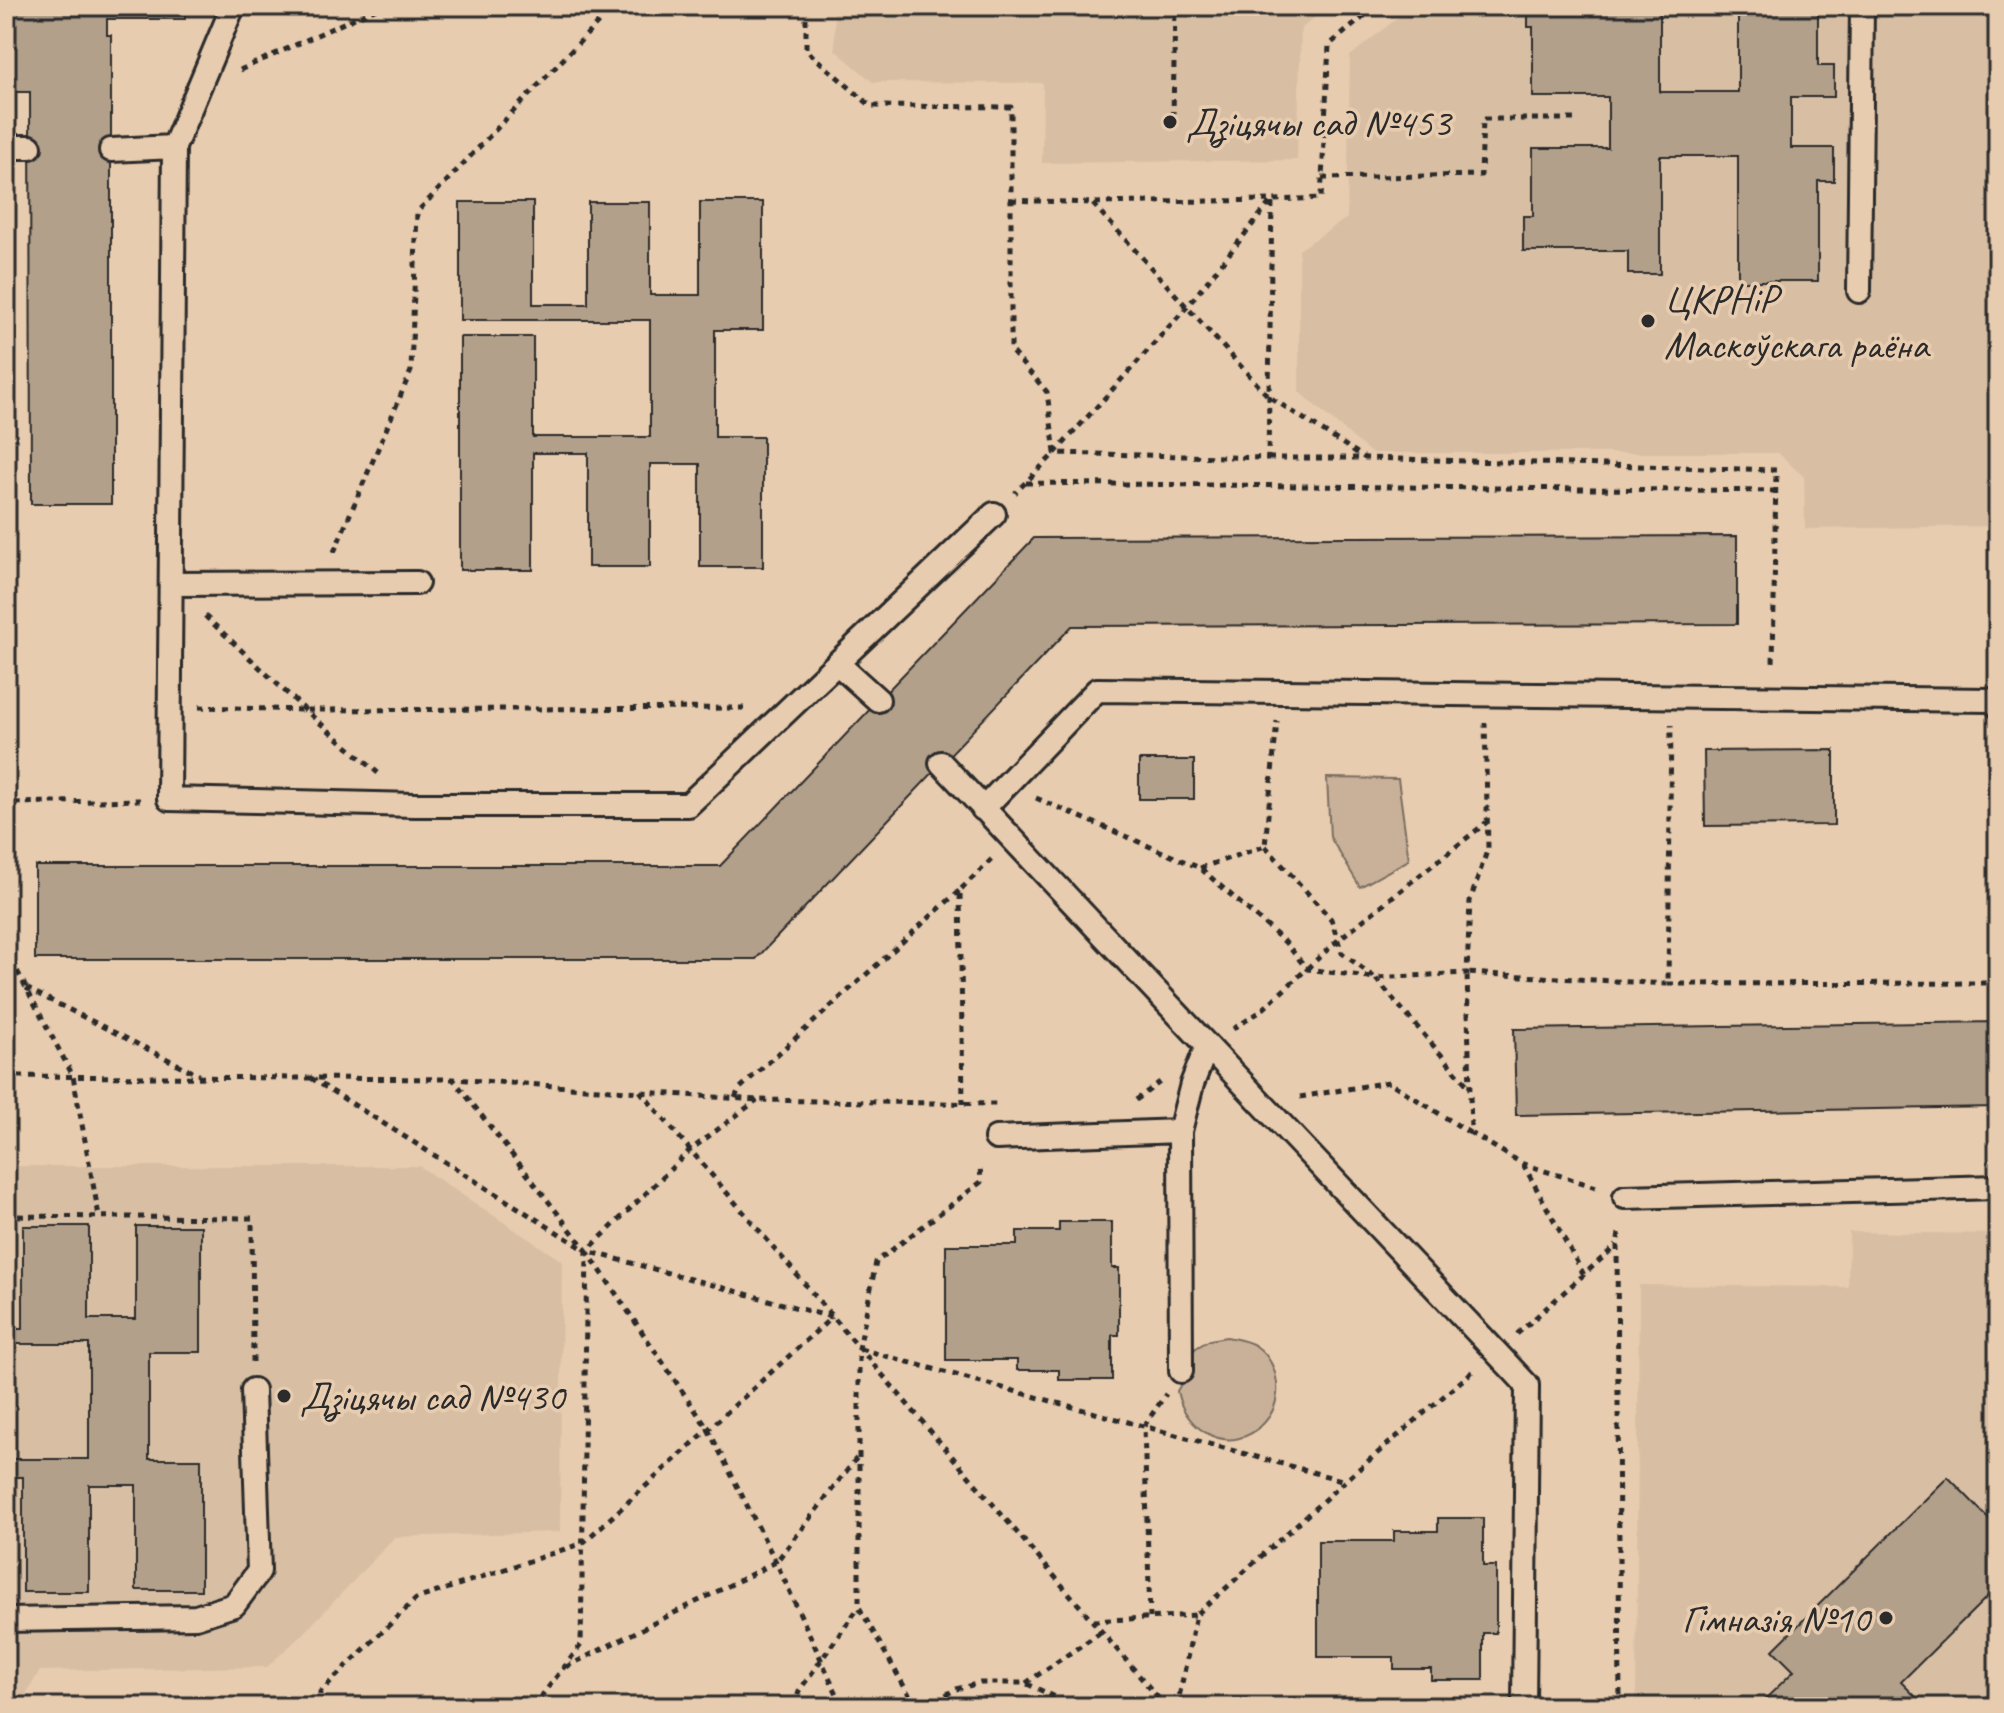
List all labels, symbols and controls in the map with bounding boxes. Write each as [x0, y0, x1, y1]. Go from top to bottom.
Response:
place label: Дзіцячы сад №453 [1186, 98, 1454, 148]
marker: Дзіцячы сад №453 [1161, 113, 1179, 131]
place label: ЦКРНіР Маскоўскага раёна [1664, 274, 1931, 370]
marker: ЦКРНіР Маскоўскага раёна [1639, 312, 1657, 330]
place label: Дзіцячы сад №430 [300, 1372, 568, 1422]
marker: Дзіцячы сад №430 [275, 1387, 293, 1405]
place label: Гімназія №10 [1682, 1594, 1873, 1644]
marker: Гімназія №10 [1877, 1609, 1895, 1627]

